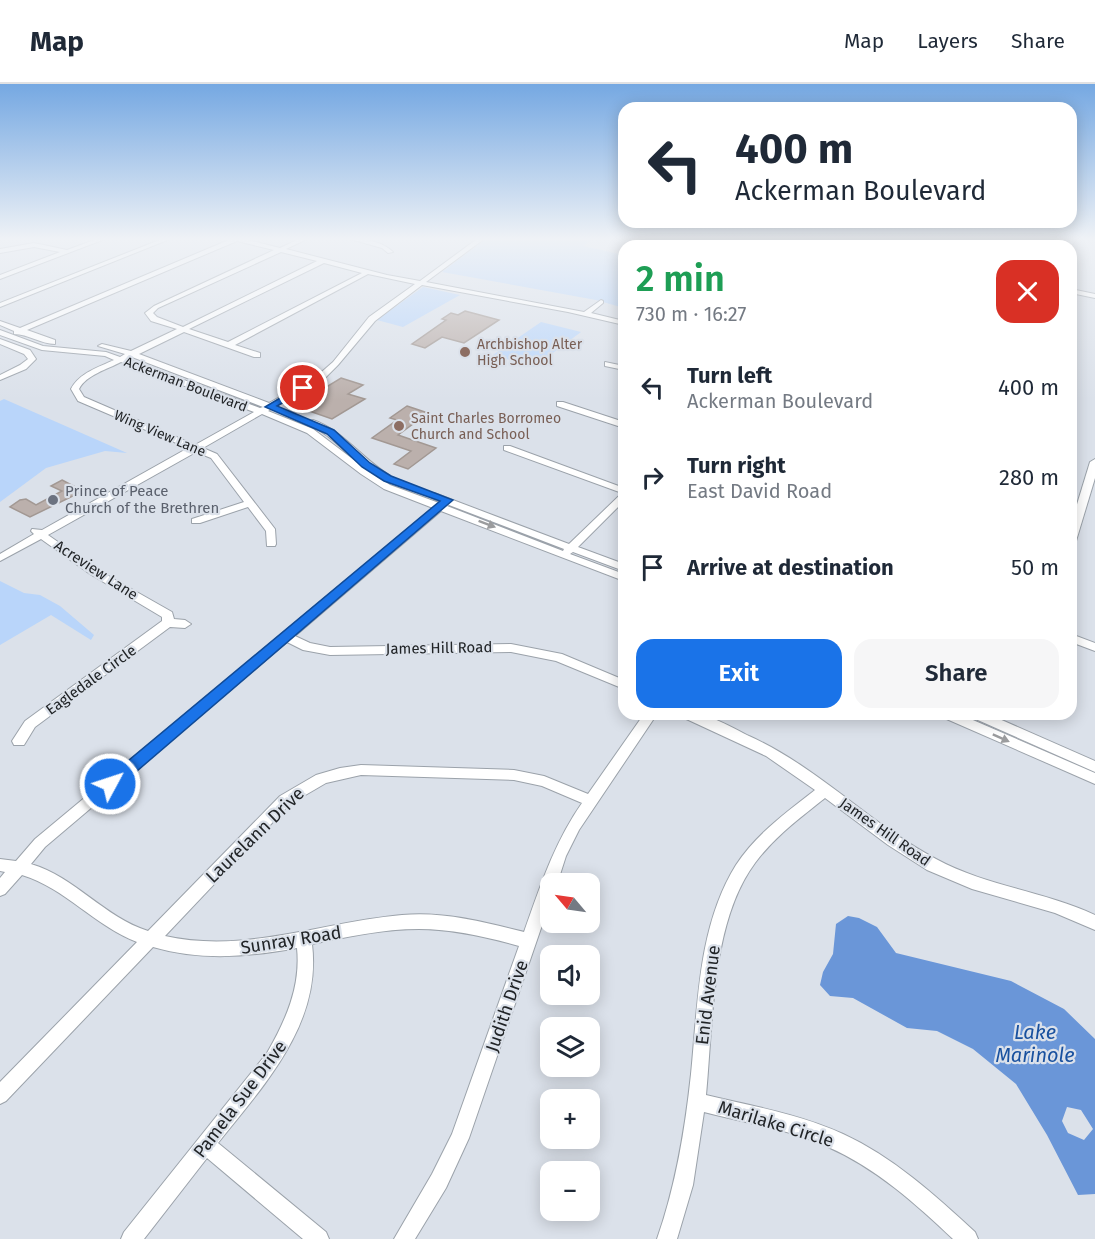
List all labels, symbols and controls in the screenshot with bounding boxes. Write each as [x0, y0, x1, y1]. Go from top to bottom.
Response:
text: Map [30, 25, 84, 58]
text: Map [844, 28, 884, 54]
text: Layers [917, 28, 978, 54]
text: Share [1011, 28, 1065, 54]
text: 400 m [735, 124, 853, 174]
icon: left [636, 126, 714, 204]
text: Ackerman Boulevard [735, 175, 986, 207]
text: 2 min [636, 257, 725, 301]
button: close [996, 260, 1059, 323]
text: 730 m · 16:27 [636, 302, 746, 326]
place label: Archbishop Alter High School [477, 336, 583, 369]
marker: Archbishop Alter High School [458, 345, 472, 359]
street label: Ackerman Boulevard [122, 353, 250, 416]
pin [277, 362, 328, 413]
text: Turn left [687, 362, 772, 389]
icon: arrive [286, 371, 319, 404]
icon: left [636, 371, 669, 404]
text: 400 m [998, 374, 1059, 401]
text: Ackerman Boulevard [687, 389, 873, 413]
street label: Wing View Lane [111, 406, 208, 460]
place label: Saint Charles Borromeo Church and School [411, 410, 561, 443]
marker: Saint Charles Borromeo Church and School [392, 419, 406, 433]
text: Turn right [687, 452, 786, 479]
icon: right [636, 461, 669, 494]
text: 280 m [999, 464, 1059, 491]
text: East David Road [687, 479, 832, 503]
place label: Prince of Peace Church of the Brethren [65, 482, 219, 517]
marker: Prince of Peace Church of the Brethren [46, 493, 60, 507]
one-way arrow [478, 520, 496, 529]
street label: Acreview Lane [51, 536, 141, 604]
icon: arrive [636, 551, 669, 584]
text: Arrive at destination [687, 554, 894, 581]
text: 50 m [1011, 554, 1059, 581]
street label: James Hill Road [386, 638, 492, 658]
button: Exit [636, 639, 842, 708]
button: Share [854, 639, 1059, 708]
street label: Eagledale Circle [42, 641, 140, 719]
one-way arrow [992, 733, 1010, 743]
position arrow [78, 752, 142, 816]
street label: Laurelann Drive [201, 783, 309, 887]
street label: James Hill Road [836, 794, 934, 870]
north arrow [540, 873, 600, 933]
map controls [540, 873, 600, 1221]
street label: Sunray Road [239, 921, 343, 959]
street label: Enid Avenue [691, 944, 725, 1046]
button: sound [540, 945, 600, 1005]
street label: Judith Drive [481, 957, 533, 1055]
button: layers [540, 1017, 600, 1077]
water label: Lake Marinole [995, 1020, 1075, 1067]
street label: Pamela Sue Drive [189, 1036, 291, 1162]
button: + [540, 1089, 600, 1149]
street label: Marilake Circle [716, 1096, 836, 1152]
button: − [540, 1161, 600, 1221]

